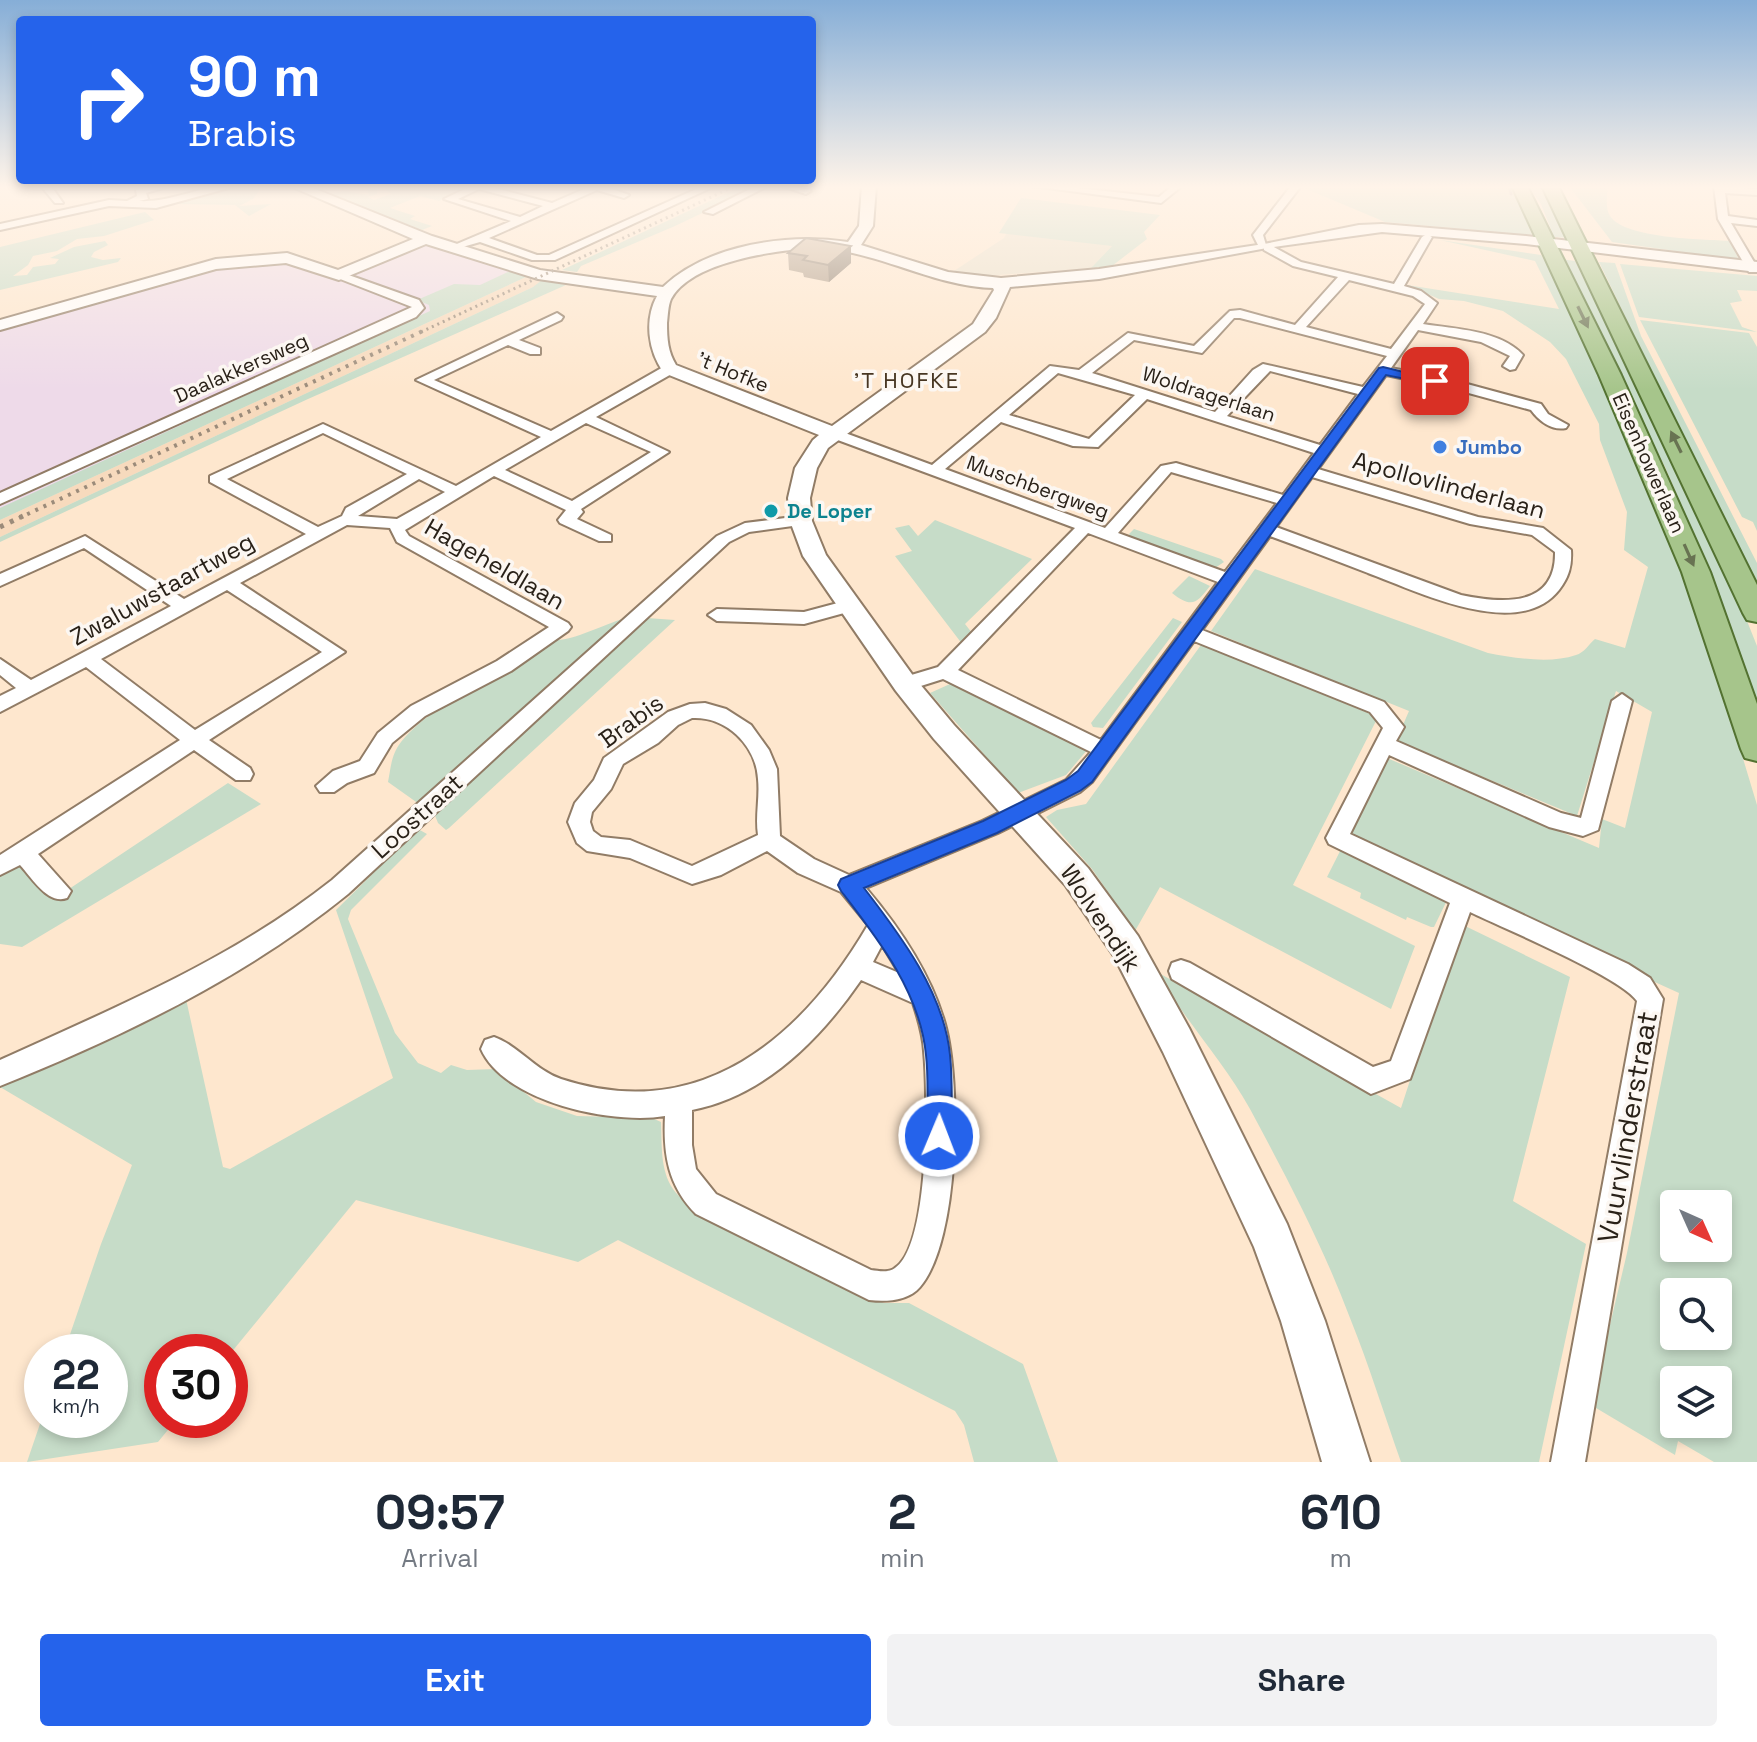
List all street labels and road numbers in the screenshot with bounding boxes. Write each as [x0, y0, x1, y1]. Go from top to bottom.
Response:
street label: Daalakkersweg [170, 327, 312, 409]
street label: 't Hofke [693, 346, 773, 398]
street label: Woldragerlaan [1139, 360, 1279, 428]
street label: Eisenhowerlaan [1606, 389, 1692, 537]
street label: Apollovlinderlaan [1349, 444, 1549, 526]
street label: Muschbergweg [963, 449, 1113, 525]
street label: Hageheldlaan [419, 511, 571, 617]
street label: Zwaluwstaartweg [65, 526, 259, 652]
street label: Brabis [593, 687, 669, 755]
street label: Loostraat [365, 767, 469, 865]
street label: Wolvendijk [1054, 858, 1148, 978]
street label: Vuurvlinderstraat [1589, 1008, 1665, 1246]

